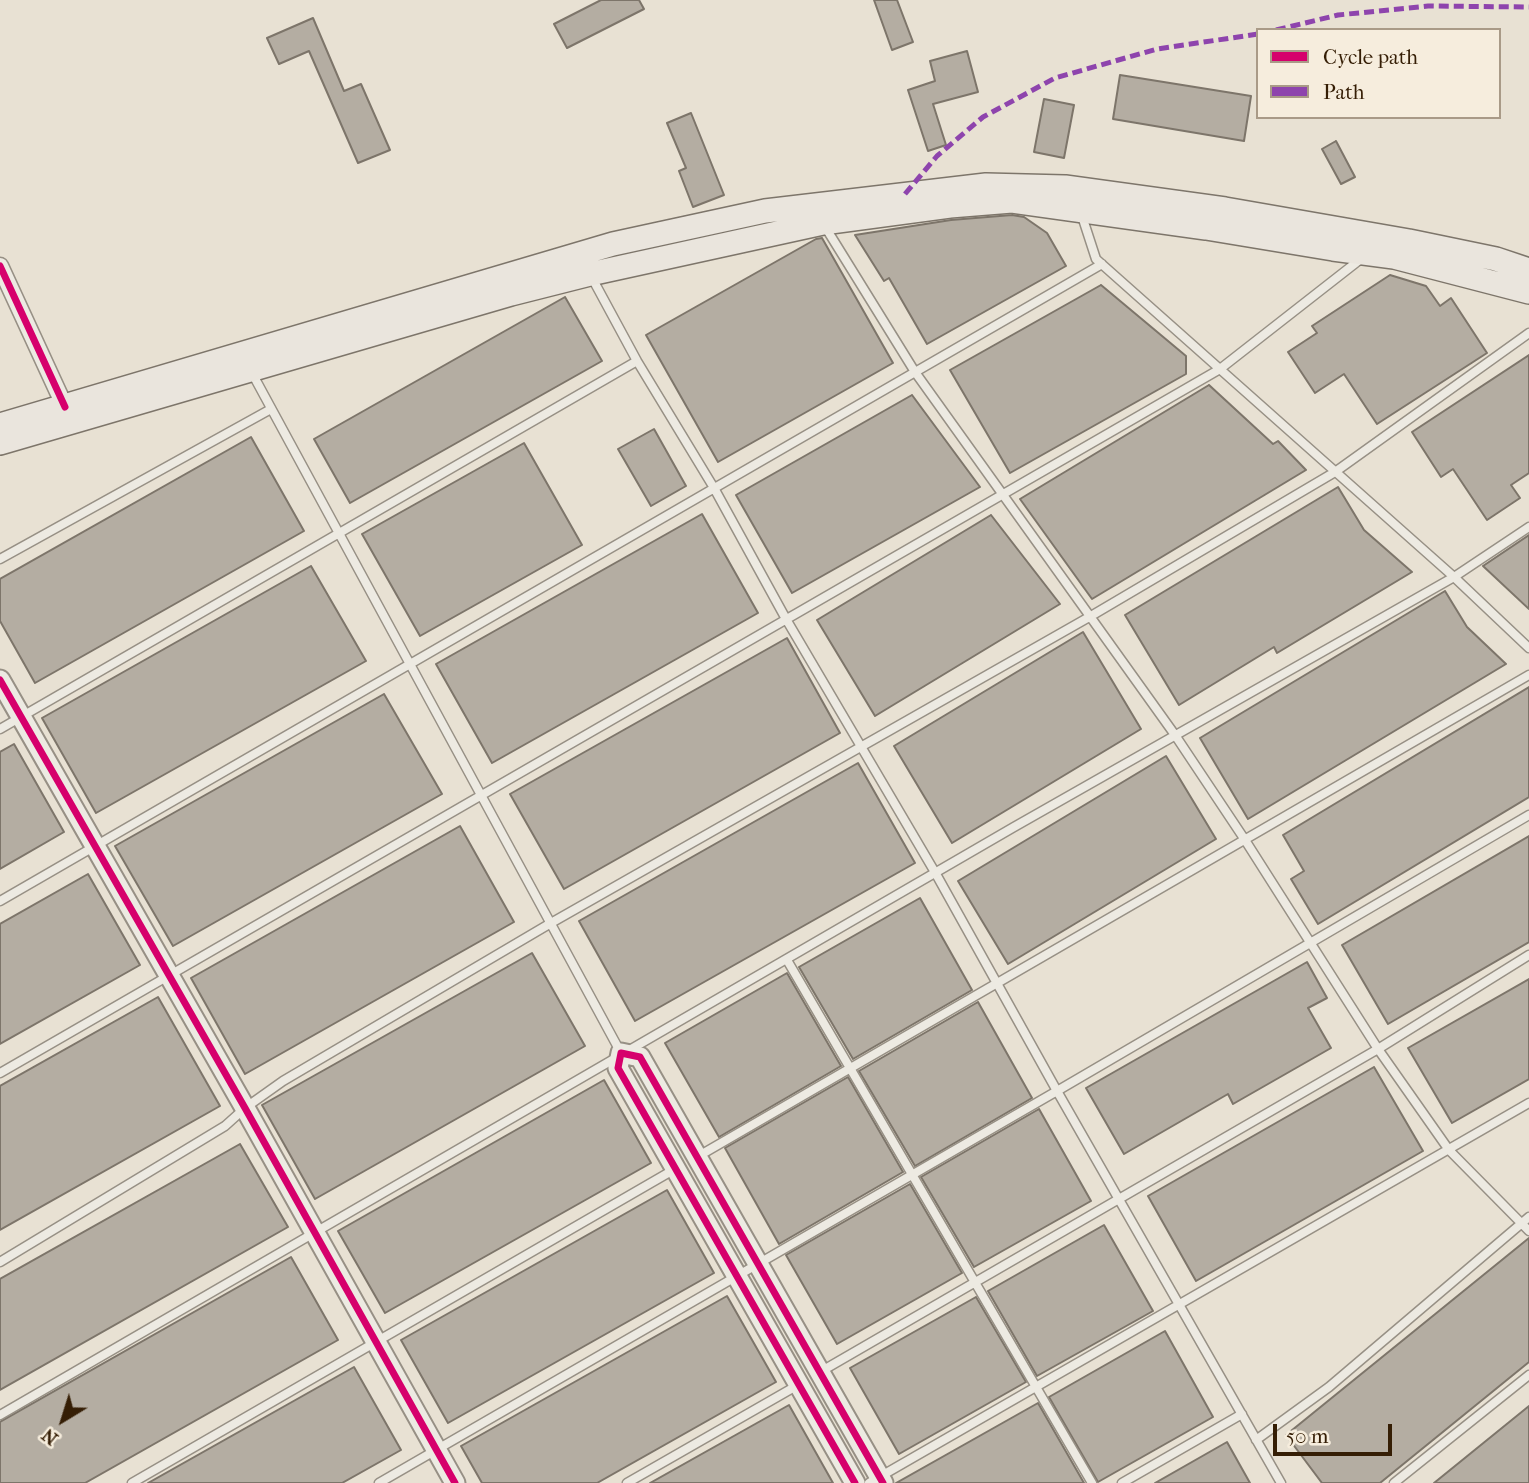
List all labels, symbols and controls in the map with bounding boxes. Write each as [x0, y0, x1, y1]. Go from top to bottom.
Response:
legend [1256, 28, 1501, 119]
text: Cycle path [1323, 45, 1418, 69]
text: Path [1323, 80, 1364, 104]
north arrow [28, 1385, 98, 1455]
scale bar [1277, 1410, 1396, 1454]
text: N [38, 1423, 63, 1450]
text: 50 m [1286, 1424, 1329, 1448]

